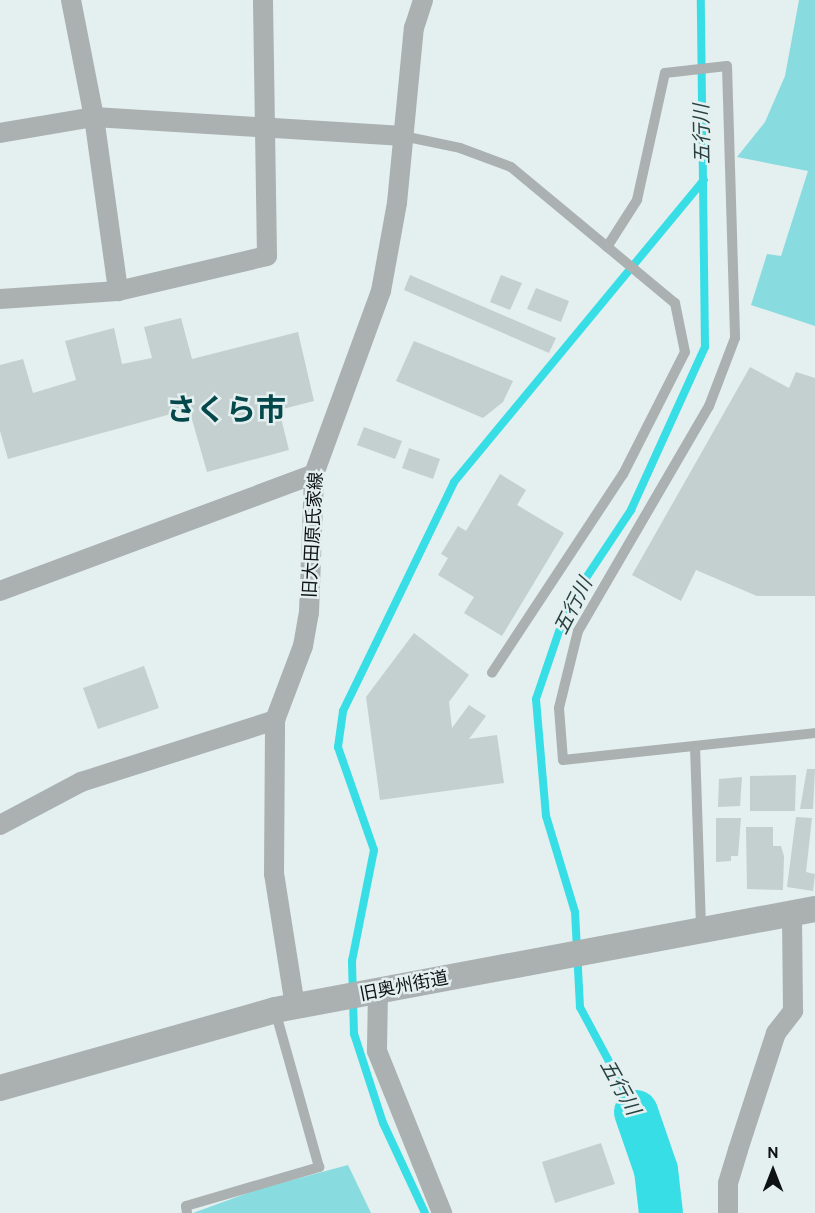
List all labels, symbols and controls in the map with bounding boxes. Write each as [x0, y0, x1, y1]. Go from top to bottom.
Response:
water label: 五行川 [689, 104, 715, 164]
district label: さくら市 [166, 392, 286, 428]
street label: 旧大田原氏家線 [299, 472, 327, 598]
water label: 五行川 [549, 574, 597, 638]
street label: 旧奥州街道 [358, 967, 450, 1005]
water label: 五行川 [595, 1055, 645, 1119]
north arrow [743, 1141, 803, 1201]
text: N [767, 1143, 779, 1162]

